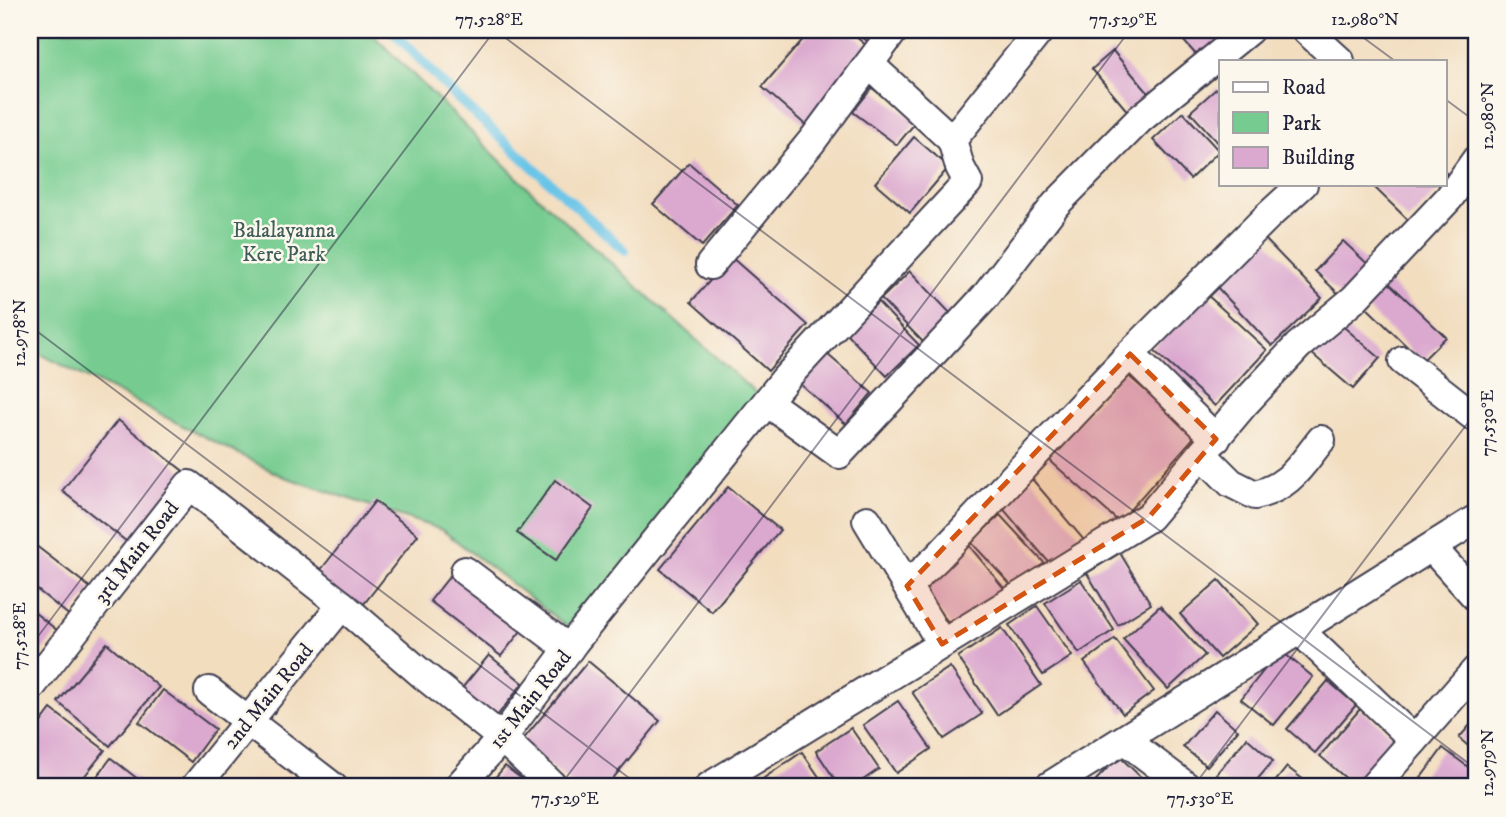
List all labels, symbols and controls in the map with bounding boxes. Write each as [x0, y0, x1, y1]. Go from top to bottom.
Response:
text: 77.528°E [455, 9, 523, 31]
text: 77.529°E [1089, 9, 1157, 31]
text: 12.980°N [1331, 9, 1399, 31]
legend [1219, 60, 1446, 186]
text: Road [1282, 75, 1326, 101]
text: 12.980°N [1477, 82, 1499, 150]
text: Park [1282, 111, 1322, 137]
text: Building [1282, 145, 1355, 171]
park label: Balalayanna Kere Park [233, 218, 335, 268]
text: 12.978°N [9, 299, 31, 367]
text: 77.530°E [1477, 389, 1499, 456]
street label: 3rd Main Road [89, 496, 185, 609]
text: 77.528°E [9, 602, 31, 670]
street label: 2nd Main Road [218, 638, 320, 755]
street label: 1st Main Road [484, 645, 578, 754]
text: 12.979°N [1477, 729, 1499, 797]
text: 77.529°E [531, 788, 599, 810]
text: 77.530°E [1167, 788, 1234, 810]

